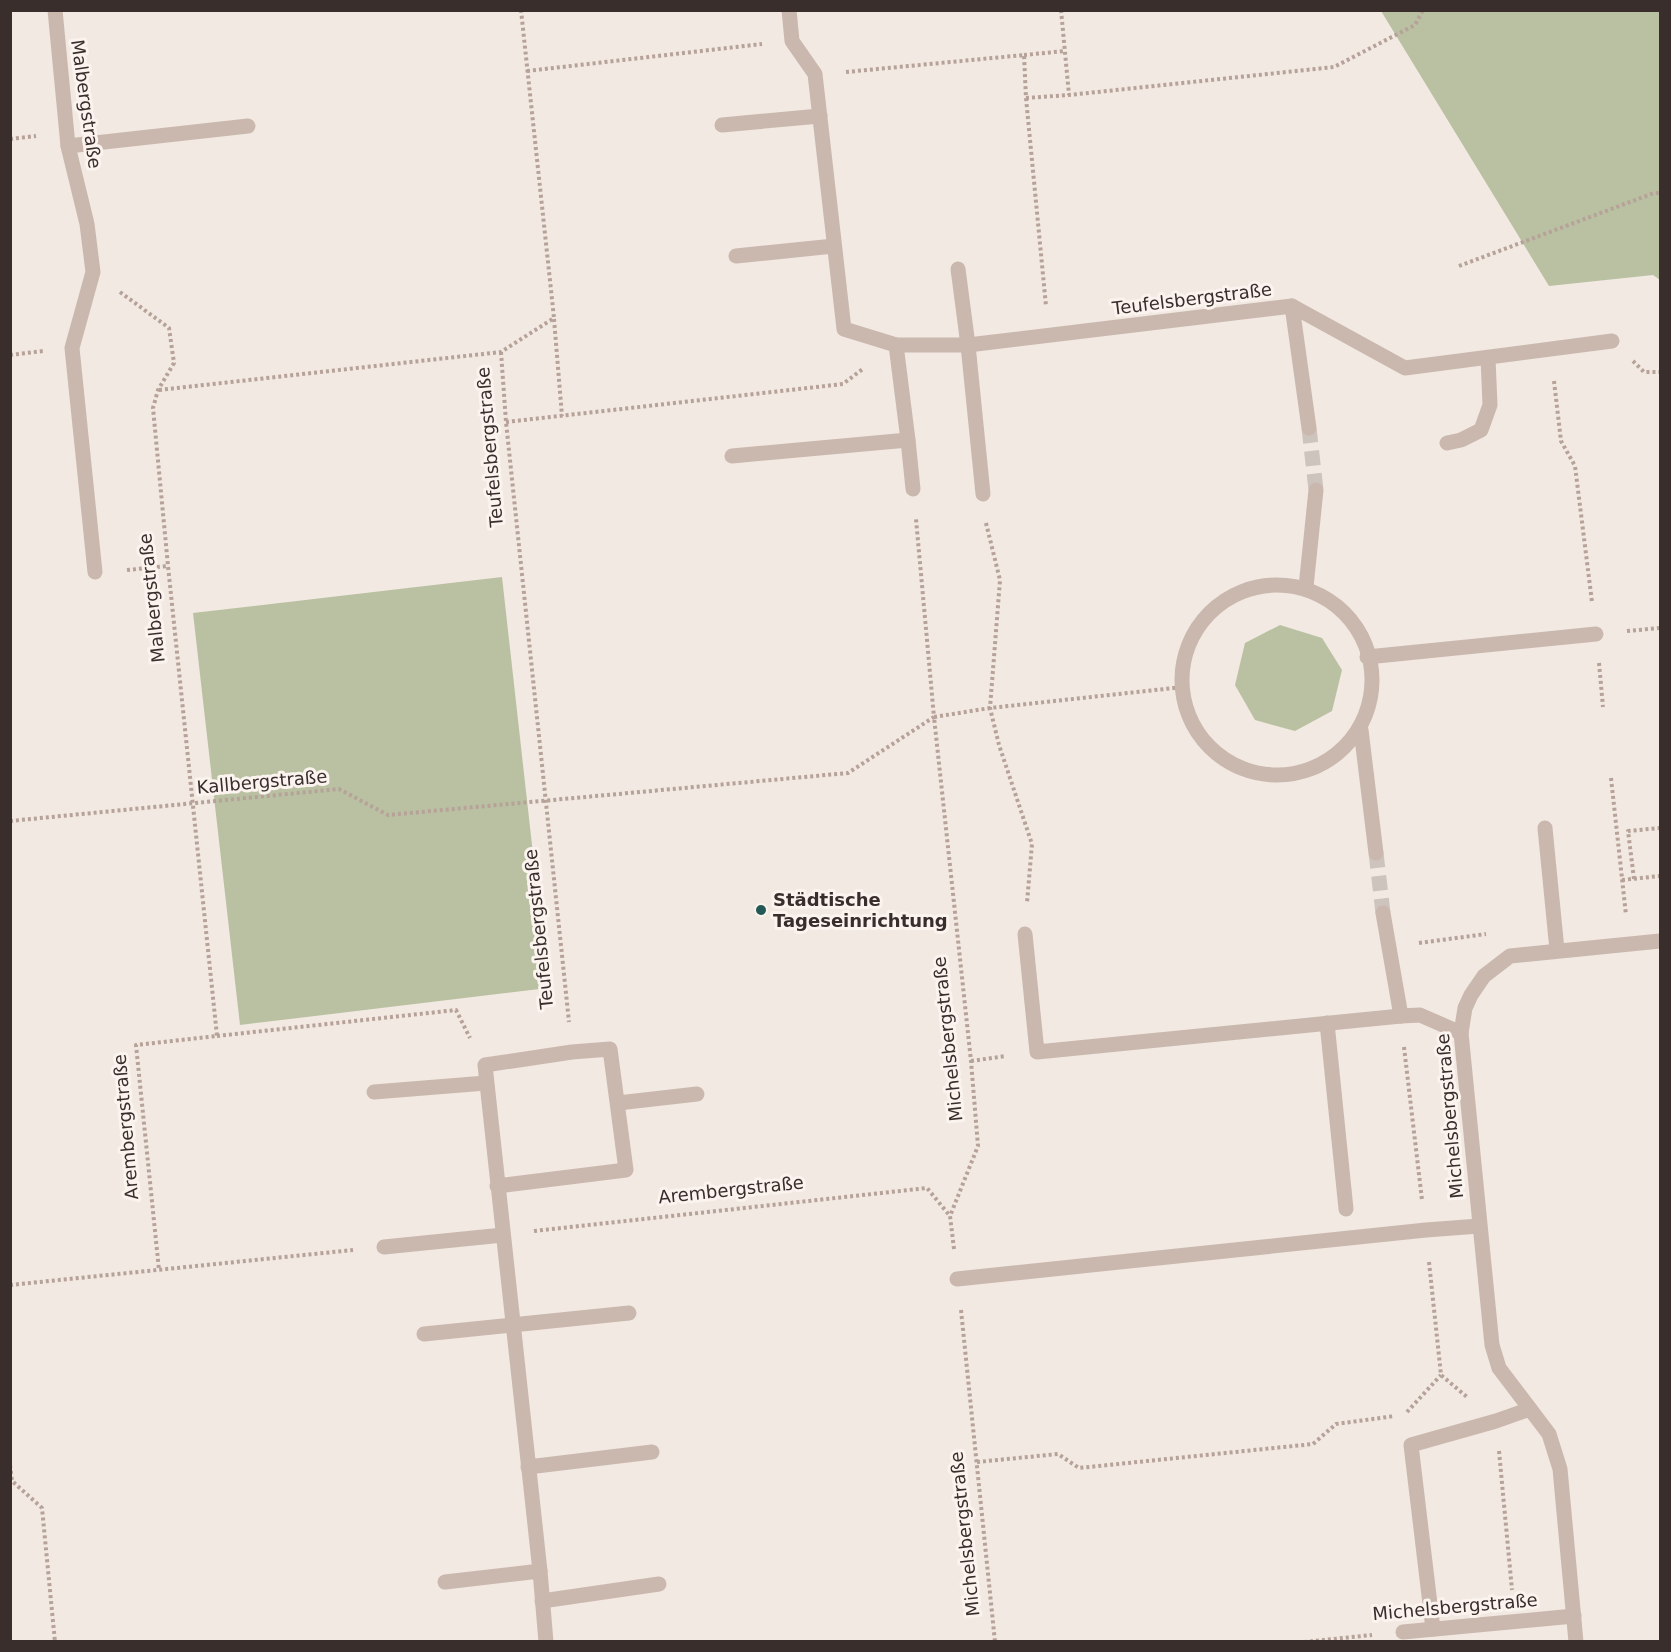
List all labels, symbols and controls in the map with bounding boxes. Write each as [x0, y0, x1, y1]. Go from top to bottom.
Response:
street label: Malbergstraße [67, 38, 106, 170]
street label: Teufelsbergstraße [1110, 278, 1273, 319]
street label: Teufelsbergstraße [472, 366, 507, 529]
street label: Malbergstraße [134, 532, 169, 664]
street label: Kallbergstraße [196, 765, 328, 798]
street label: Teufelsbergstraße [520, 848, 557, 1011]
place label: Städtische Tageseinrichtung [773, 889, 948, 931]
marker: Städtische Tageseinrichtung [754, 903, 768, 917]
street label: Michelsbergstraße [928, 956, 967, 1122]
street label: Michelsbergstraße [1432, 1033, 1467, 1199]
street label: Arembergstraße [109, 1053, 142, 1201]
street label: Arembergstraße [657, 1171, 805, 1208]
street label: Michelsbergstraße [945, 1451, 984, 1617]
street label: Michelsbergstraße [1372, 1589, 1538, 1624]

